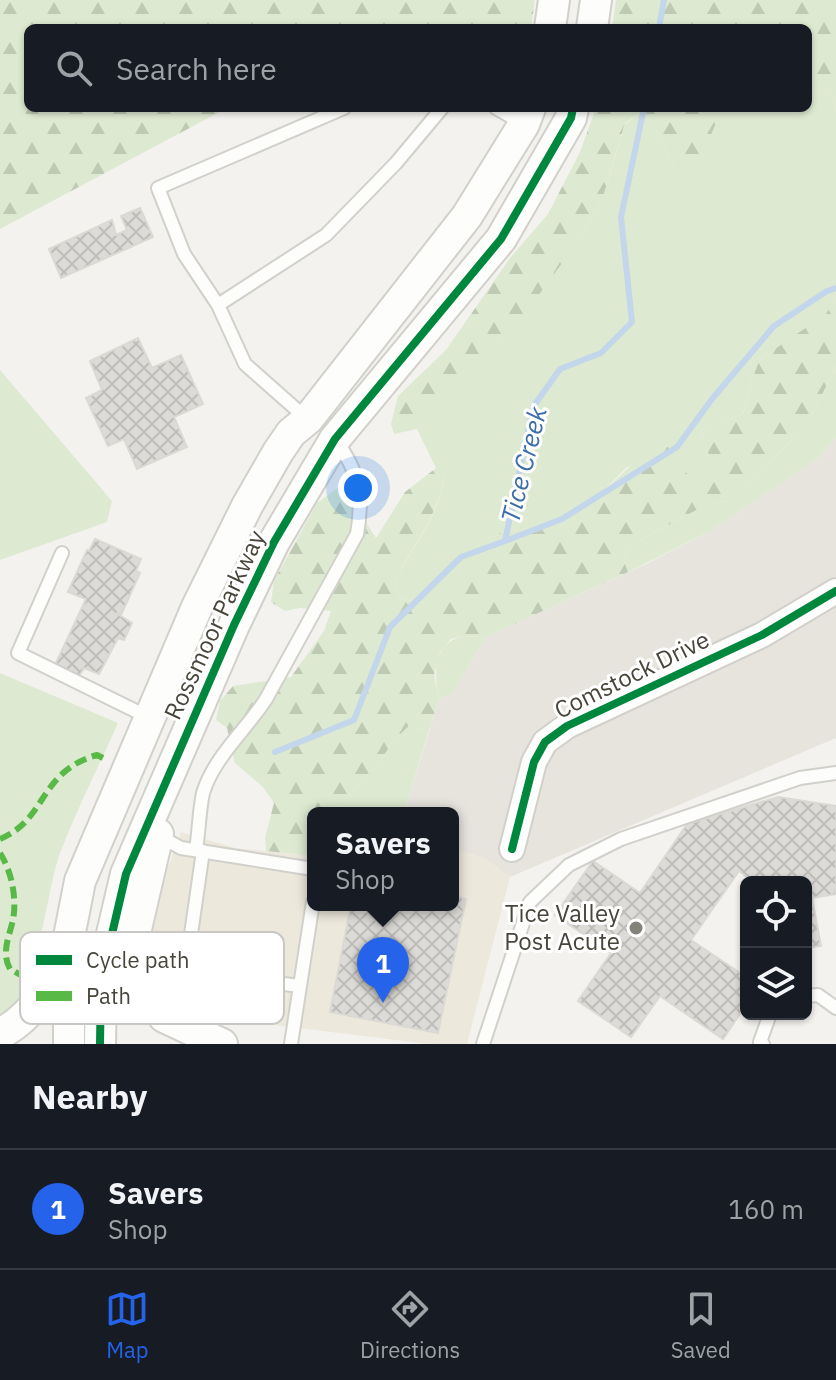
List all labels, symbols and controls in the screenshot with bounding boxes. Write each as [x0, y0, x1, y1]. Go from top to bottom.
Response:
search box [24, 24, 812, 112]
icon: search [52, 46, 96, 90]
text: Search here [116, 49, 277, 88]
water label: Tice Creek [492, 403, 554, 526]
your location [338, 468, 378, 508]
street label: Rossmoor Parkway [156, 525, 272, 724]
street label: Comstock Drive [549, 623, 714, 725]
popup [307, 807, 459, 911]
text: Savers [335, 823, 431, 862]
text: Shop [335, 862, 395, 896]
map controls [740, 876, 812, 1020]
button: locate [740, 876, 812, 948]
place label: Tice Valley Post Acute [504, 897, 620, 957]
marker: Tice Valley Post Acute [627, 919, 645, 937]
legend [20, 932, 284, 1024]
pin: 1 [357, 937, 409, 1003]
text: Cycle path [86, 945, 190, 974]
button: layers [740, 948, 812, 1020]
text: Path [86, 981, 131, 1010]
text: Nearby [32, 1074, 147, 1118]
text: Savers [108, 1173, 204, 1212]
text: 1 [50, 1192, 66, 1226]
text: 160 m [728, 1192, 804, 1226]
text: Shop [108, 1212, 168, 1246]
tab: Map [105, 1287, 149, 1364]
tab: Directions [360, 1287, 460, 1364]
tab: Saved [671, 1287, 731, 1364]

